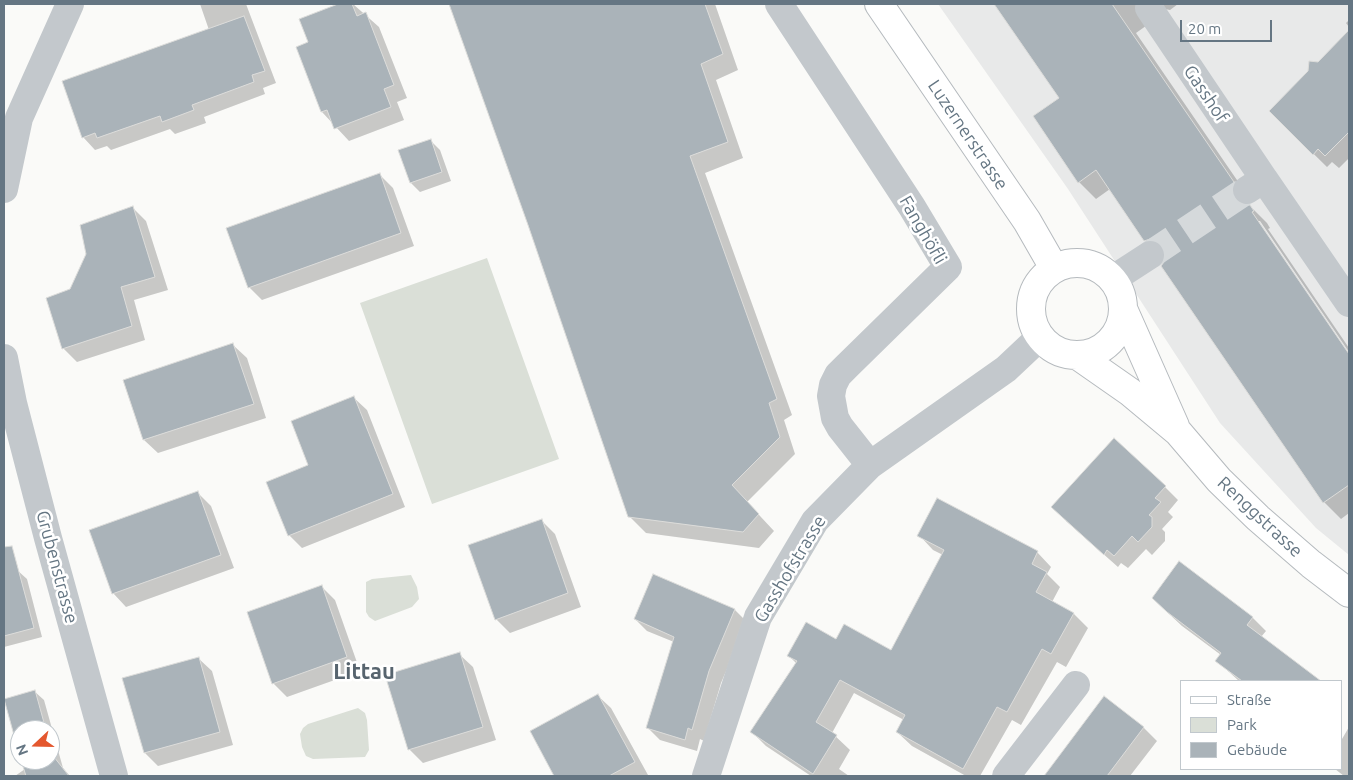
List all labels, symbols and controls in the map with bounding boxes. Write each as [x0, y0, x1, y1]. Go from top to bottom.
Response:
scale bar [1183, 10, 1276, 42]
text: 20 m [1188, 20, 1221, 37]
street label: Gasshof [1179, 61, 1233, 127]
street label: Luzernerstrasse [923, 76, 1013, 194]
street label: Fanghöfli [895, 192, 951, 268]
street label: Renggstrasse [1213, 472, 1307, 562]
street label: Grubenstrasse [32, 508, 82, 626]
street label: Gasshofstrasse [750, 512, 830, 626]
district label: Littau [333, 659, 395, 685]
legend [1180, 680, 1343, 770]
text: Straße [1227, 691, 1271, 708]
text: Park [1227, 716, 1257, 733]
north arrow [10, 720, 60, 770]
text: Gebäude [1227, 741, 1287, 758]
text: N [13, 742, 31, 758]

